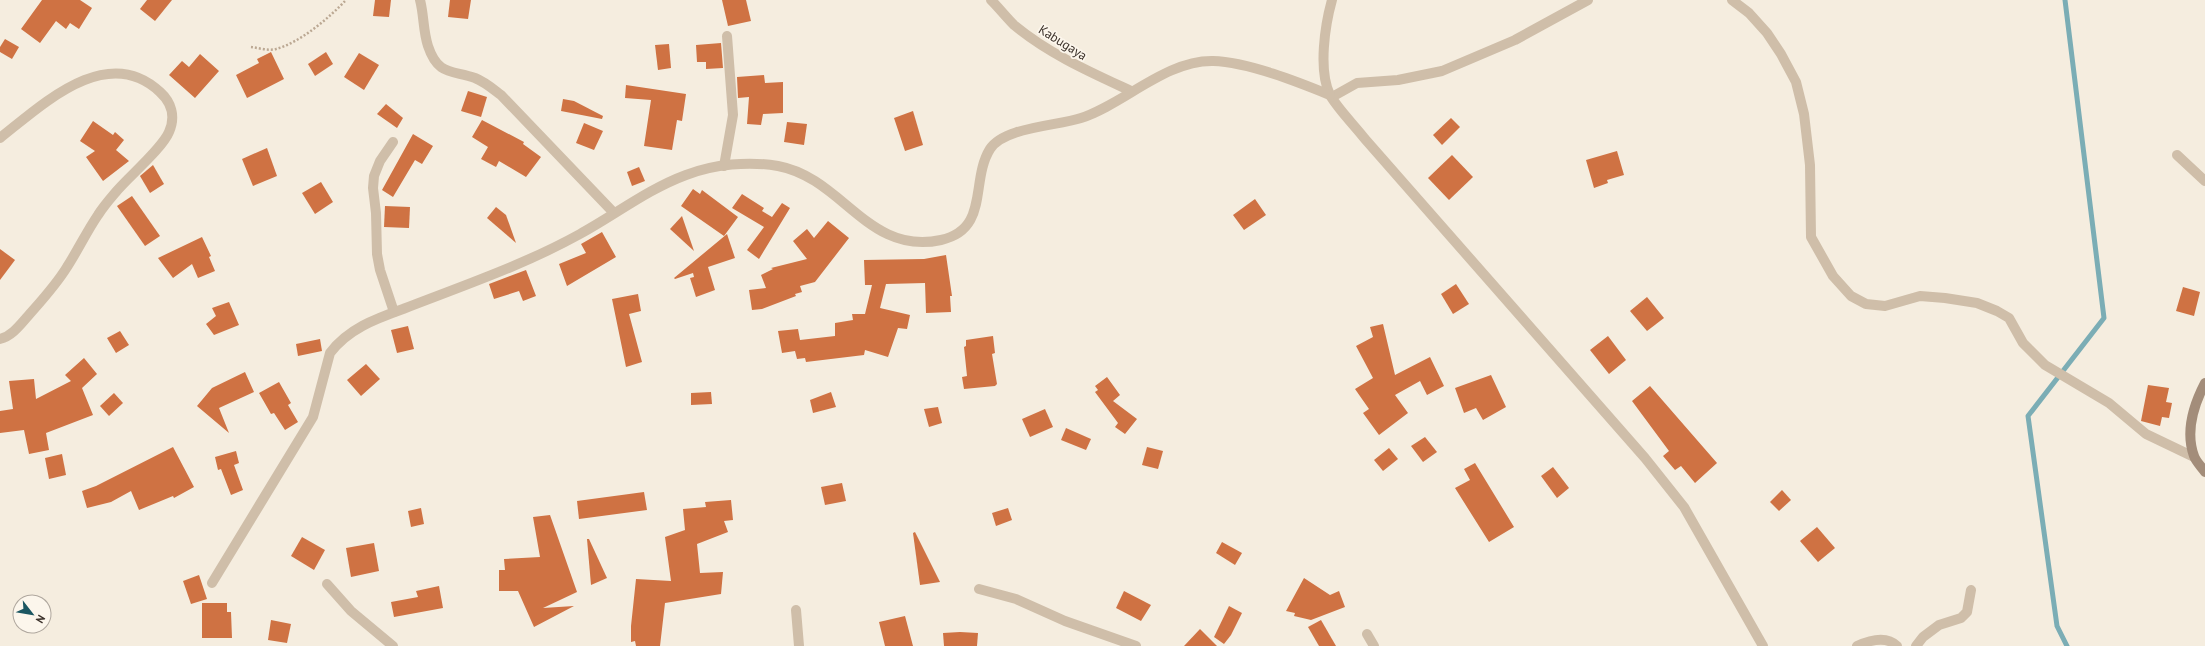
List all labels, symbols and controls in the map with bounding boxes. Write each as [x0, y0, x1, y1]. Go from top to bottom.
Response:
street label: Kabugaya [1035, 21, 1090, 64]
north arrow [12, 594, 52, 634]
text: N [33, 612, 48, 626]

